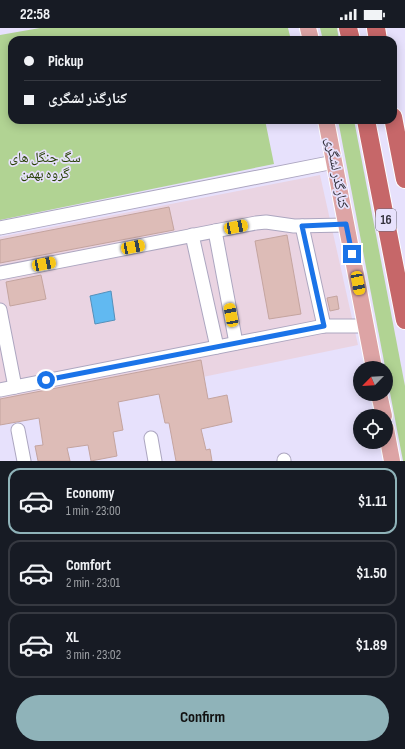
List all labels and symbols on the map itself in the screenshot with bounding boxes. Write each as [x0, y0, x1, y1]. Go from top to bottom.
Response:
street label: کنارگذر لشگری [322, 136, 352, 210]
park label: سگ جنگل های گروه بهمن [9, 149, 81, 182]
road number: 16 [376, 209, 396, 231]
car [223, 219, 249, 235]
car [120, 239, 146, 255]
route end [343, 245, 361, 263]
car [31, 256, 57, 272]
car [350, 270, 366, 296]
car [223, 302, 239, 328]
north arrow [353, 361, 393, 401]
route start [37, 371, 55, 389]

